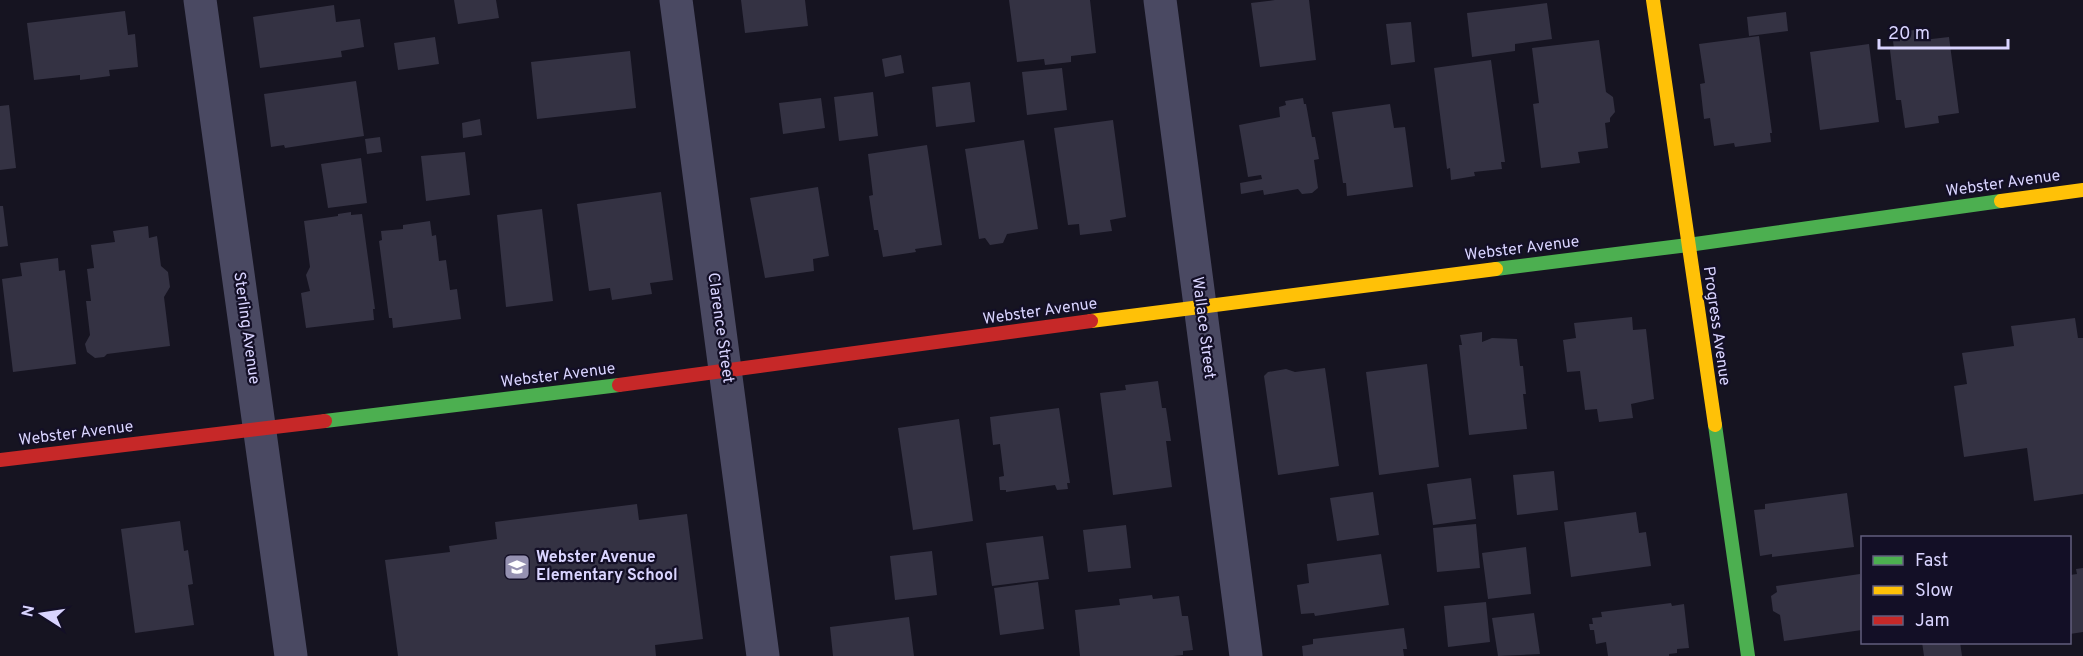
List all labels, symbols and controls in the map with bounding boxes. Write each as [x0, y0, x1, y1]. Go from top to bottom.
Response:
scale bar [1879, 12, 2008, 50]
text: 20 m [1888, 23, 1930, 46]
street label: Webster Avenue [1944, 166, 2062, 202]
street label: Webster Avenue [1464, 232, 1580, 266]
street label: Progress Avenue [1698, 265, 1734, 387]
street label: Sterling Avenue [228, 270, 264, 386]
street label: Clarence Street [702, 271, 738, 385]
street label: Wallace Street [1187, 276, 1219, 380]
street label: Webster Avenue [981, 294, 1099, 330]
street label: Webster Avenue [500, 359, 616, 393]
street label: Webster Avenue [18, 417, 134, 451]
legend [1861, 536, 2071, 644]
place label: Webster Avenue Elementary School [536, 548, 678, 586]
text: Fast [1915, 550, 1948, 573]
school or university icon: Webster Avenue Elementary School [502, 552, 532, 582]
text: Slow [1915, 580, 1953, 603]
north arrow [12, 584, 72, 644]
text: N [18, 604, 40, 619]
text: Jam [1915, 610, 1950, 633]

